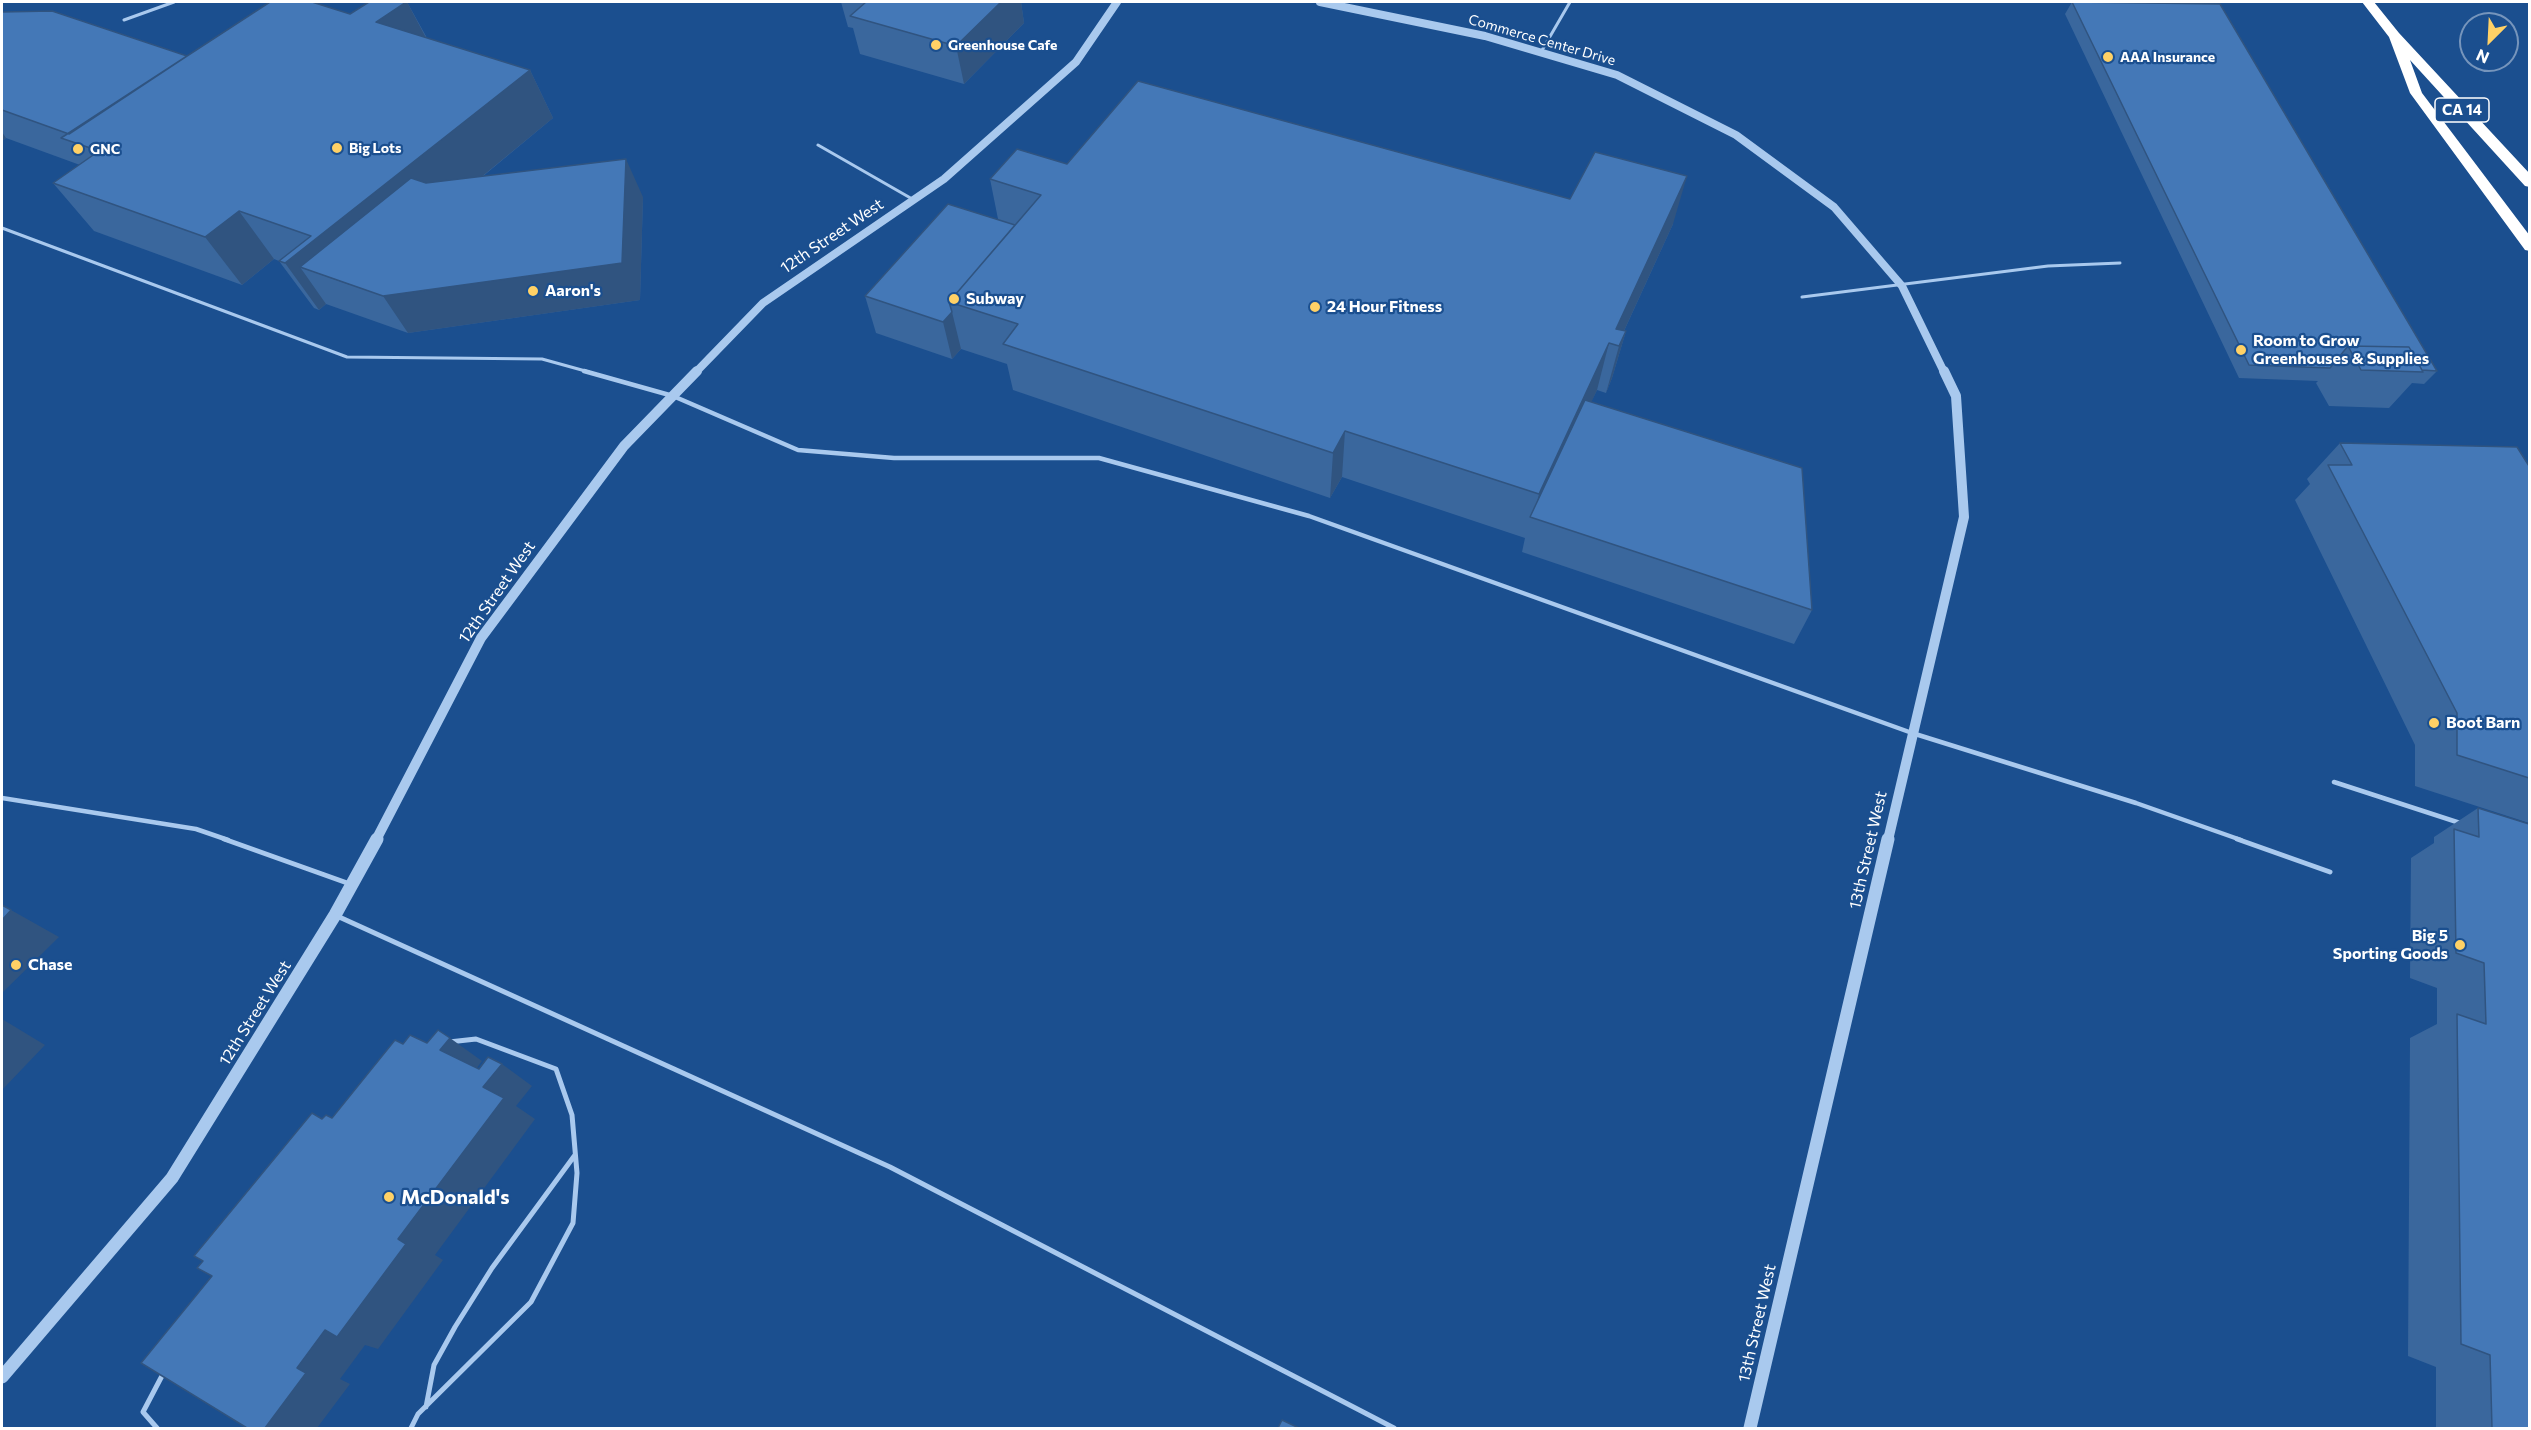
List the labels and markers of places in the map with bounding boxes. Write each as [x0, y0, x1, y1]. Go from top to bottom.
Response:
place label: Greenhouse Cafe [948, 37, 1057, 53]
marker: Greenhouse Cafe [929, 38, 943, 52]
place label: AAA Insurance [2120, 49, 2215, 65]
marker: AAA Insurance [2101, 50, 2115, 64]
place label: Big Lots [349, 140, 401, 156]
place label: GNC [90, 141, 120, 157]
marker: Big Lots [330, 141, 344, 155]
marker: GNC [71, 142, 85, 156]
place label: Aaron's [545, 281, 601, 301]
marker: Aaron's [526, 284, 540, 298]
place label: Subway [966, 289, 1024, 309]
marker: Subway [947, 292, 961, 306]
place label: 24 Hour Fitness [1327, 297, 1442, 317]
marker: 24 Hour Fitness [1308, 300, 1322, 314]
place label: Room to Grow Greenhouses & Supplies [2253, 331, 2429, 369]
marker: Room to Grow Greenhouses & Supplies [2234, 343, 2248, 357]
place label: Boot Barn [2446, 713, 2520, 733]
marker: Boot Barn [2427, 716, 2441, 730]
place label: Big 5 Sporting Goods [2333, 926, 2448, 964]
marker: Big 5 Sporting Goods [2453, 938, 2467, 952]
place label: Chase [28, 955, 73, 975]
marker: Chase [9, 958, 23, 972]
place label: McDonald's [401, 1185, 510, 1209]
marker: McDonald's [382, 1190, 396, 1204]

